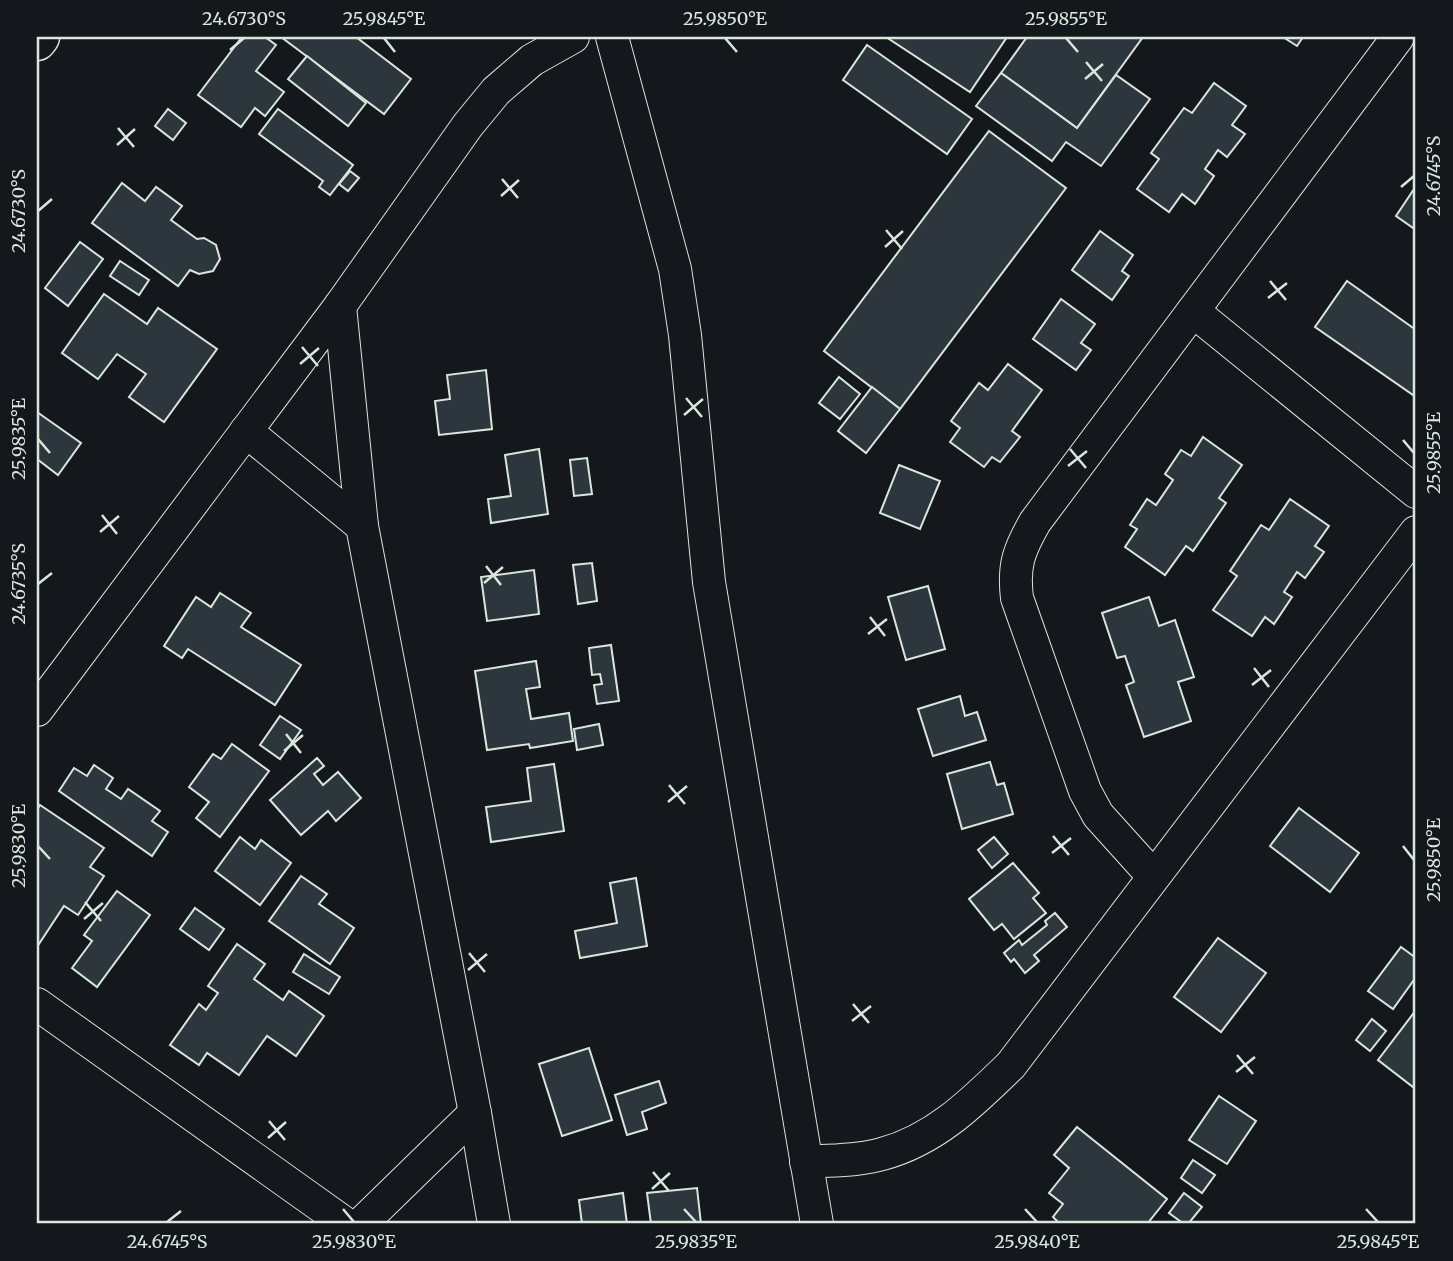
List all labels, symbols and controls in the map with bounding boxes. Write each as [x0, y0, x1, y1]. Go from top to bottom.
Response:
text: 24.6730°S [202, 7, 286, 30]
text: 25.9845°E [343, 7, 426, 30]
text: 25.9850°E [683, 7, 768, 30]
text: 25.9855°E [1025, 7, 1108, 30]
text: 24.6745°S [1422, 135, 1445, 216]
text: 24.6730°S [7, 169, 30, 253]
text: 25.9835°E [7, 398, 30, 480]
text: 25.9855°E [1422, 411, 1445, 494]
text: 24.6735°S [7, 543, 30, 625]
text: 25.9830°E [7, 803, 30, 888]
text: 25.9850°E [1422, 817, 1445, 902]
text: 24.6745°S [127, 1230, 208, 1253]
text: 25.9830°E [312, 1230, 397, 1253]
text: 25.9835°E [655, 1230, 737, 1253]
text: 25.9840°E [994, 1230, 1080, 1253]
text: 25.9845°E [1337, 1230, 1420, 1253]

